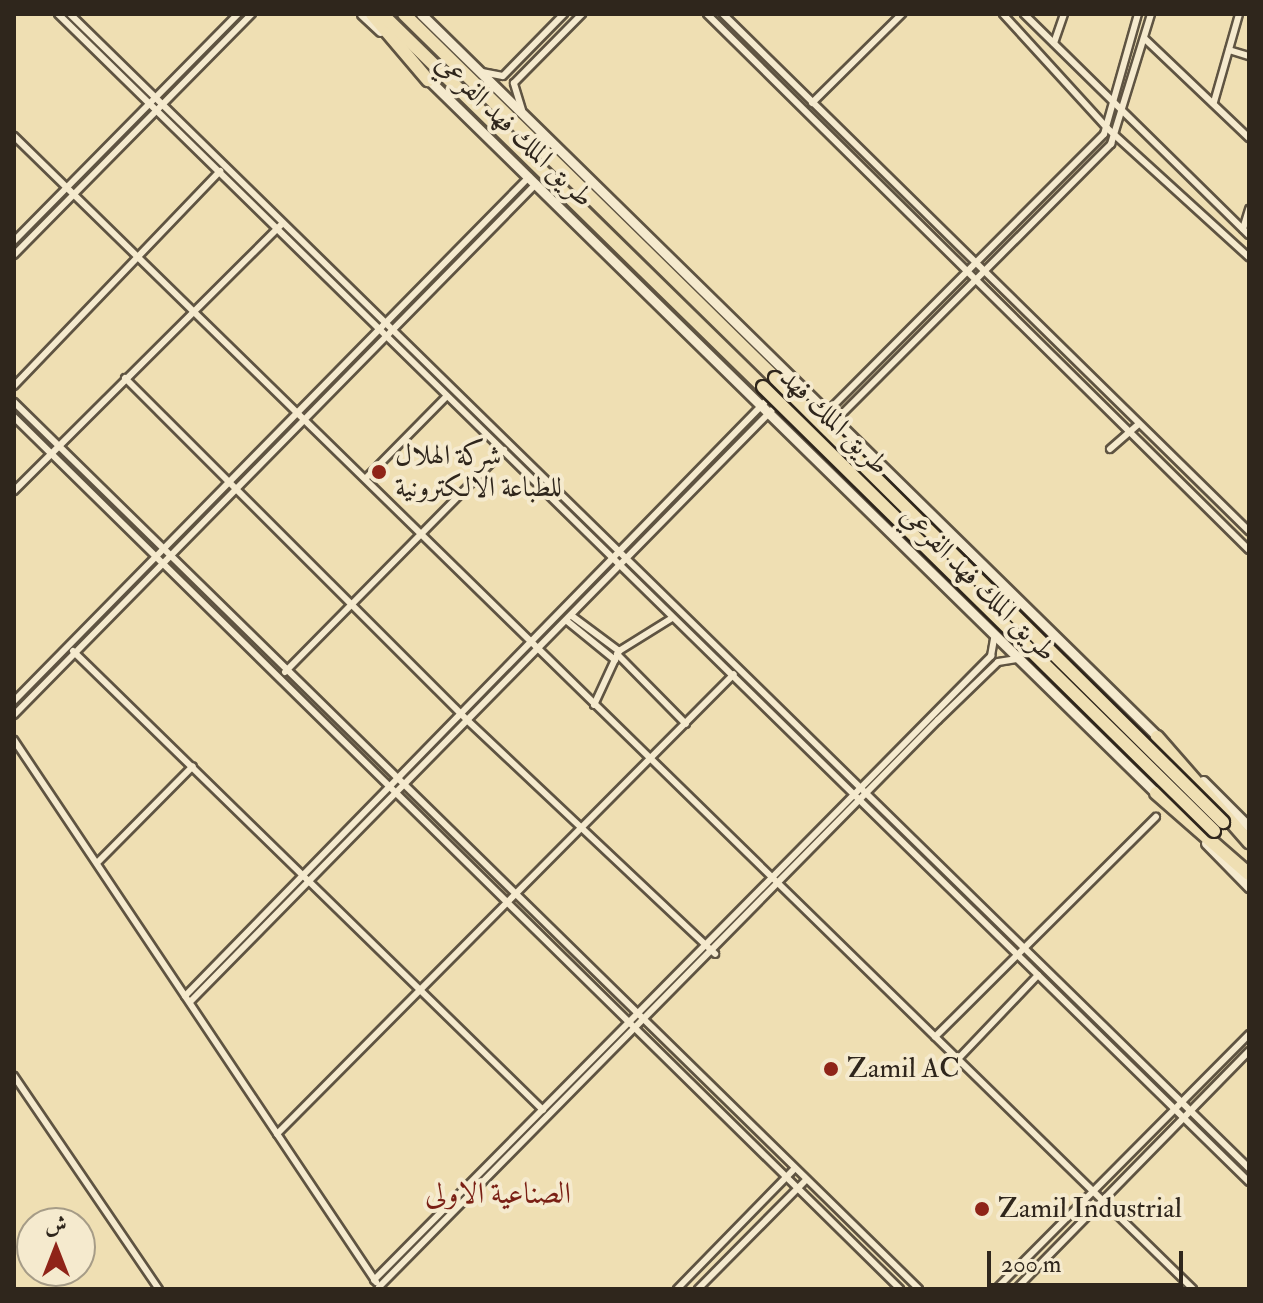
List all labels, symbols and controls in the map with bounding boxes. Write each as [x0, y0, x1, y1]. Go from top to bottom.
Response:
street label: طريق الملك فهد الفرعي [428, 47, 600, 215]
street label: طريق الملك فهد [772, 361, 896, 483]
place label: شركة الهلال للطباعة الالكترونية [395, 439, 562, 505]
marker: شركة الهلال للطباعة الالكترونية [370, 463, 388, 481]
street label: طريق الملك فهد الفرعي [893, 499, 1063, 669]
place label: Zamil AC [847, 1052, 960, 1086]
marker: Zamil AC [822, 1060, 840, 1078]
district label: الصناعية الاولى [425, 1176, 571, 1212]
place label: Zamil Industrial [998, 1192, 1182, 1226]
marker: Zamil Industrial [973, 1200, 991, 1218]
north arrow [16, 1207, 96, 1287]
text: ش [45, 1211, 67, 1239]
scale bar [991, 1235, 1187, 1285]
text: 200 m [1001, 1249, 1061, 1280]

